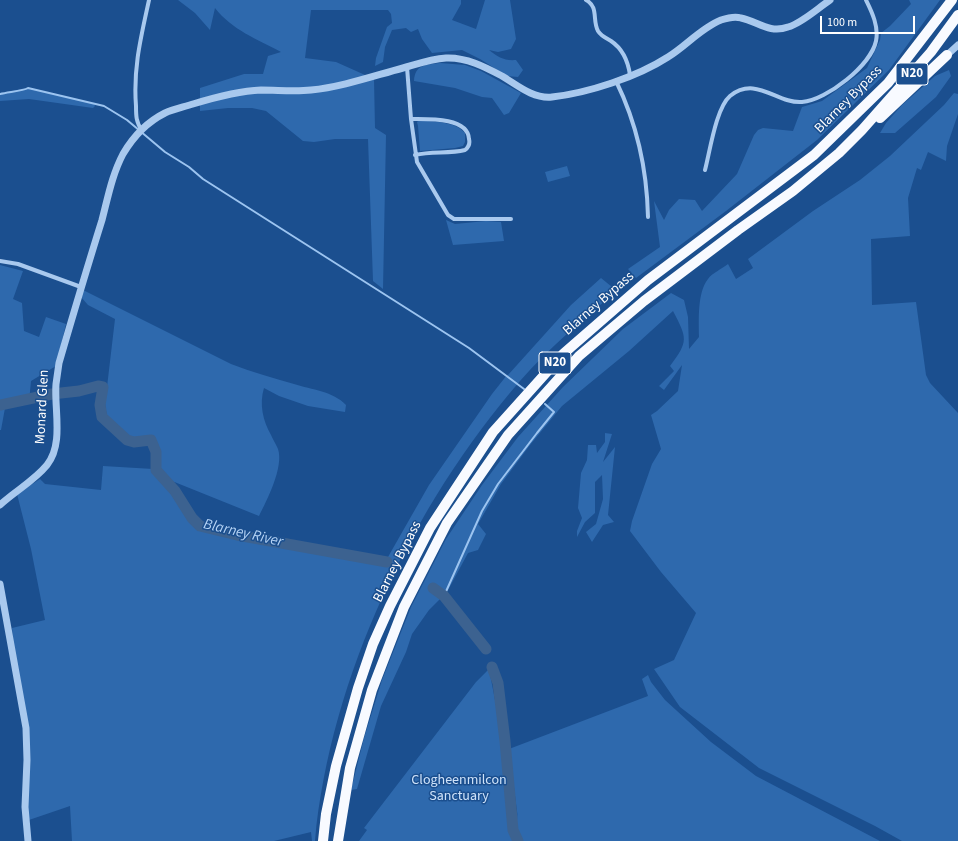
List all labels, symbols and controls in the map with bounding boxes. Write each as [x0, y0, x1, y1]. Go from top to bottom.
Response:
scale bar [822, 8, 917, 34]
text: 100 m [827, 14, 857, 31]
street label: Blarney Bypass [812, 63, 886, 137]
road number: N20 [896, 63, 928, 85]
street label: Blarney Bypass [560, 269, 638, 339]
road number: N20 [539, 352, 571, 374]
street label: Monard Glen [33, 369, 53, 445]
water label: Blarney River [202, 516, 284, 552]
street label: Blarney Bypass [370, 519, 426, 605]
park label: Clogheenmilcon Sanctuary [411, 773, 507, 806]

